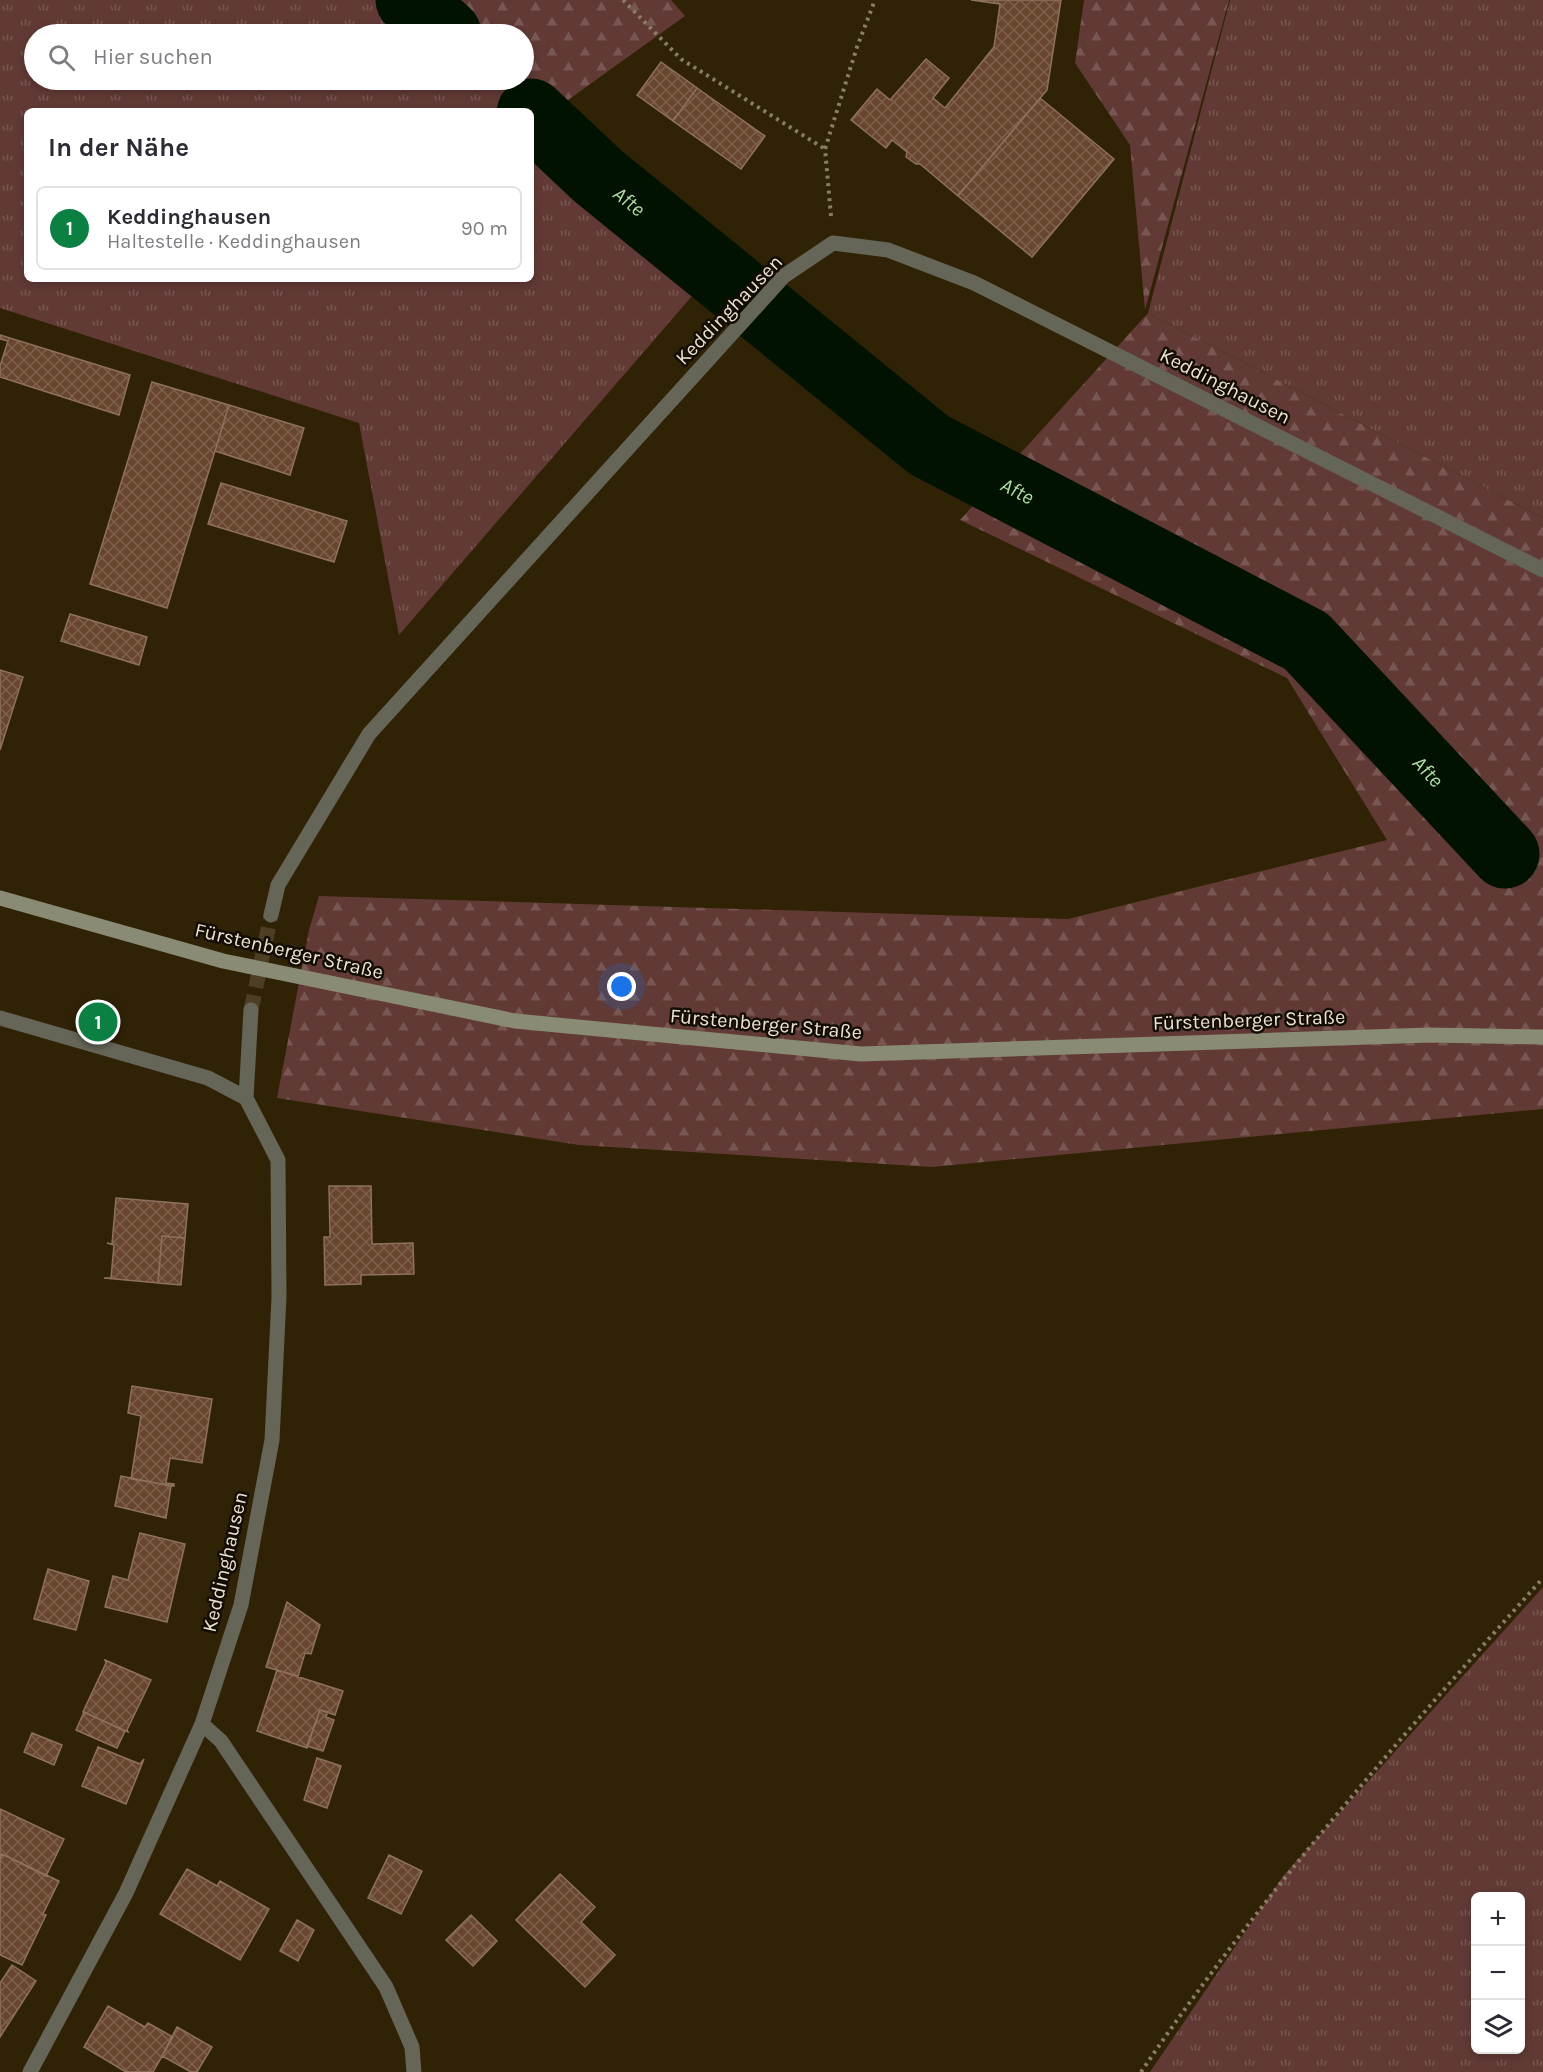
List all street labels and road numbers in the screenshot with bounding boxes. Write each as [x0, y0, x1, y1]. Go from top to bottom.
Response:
street label: Keddinghausen [671, 250, 787, 370]
street label: Keddinghausen [1156, 343, 1294, 429]
street label: Fürstenberger Straße [193, 918, 385, 984]
street label: Fürstenberger Straße [669, 1004, 863, 1044]
street label: Fürstenberger Straße [1152, 1005, 1346, 1035]
street label: Keddinghausen [198, 1490, 252, 1634]

